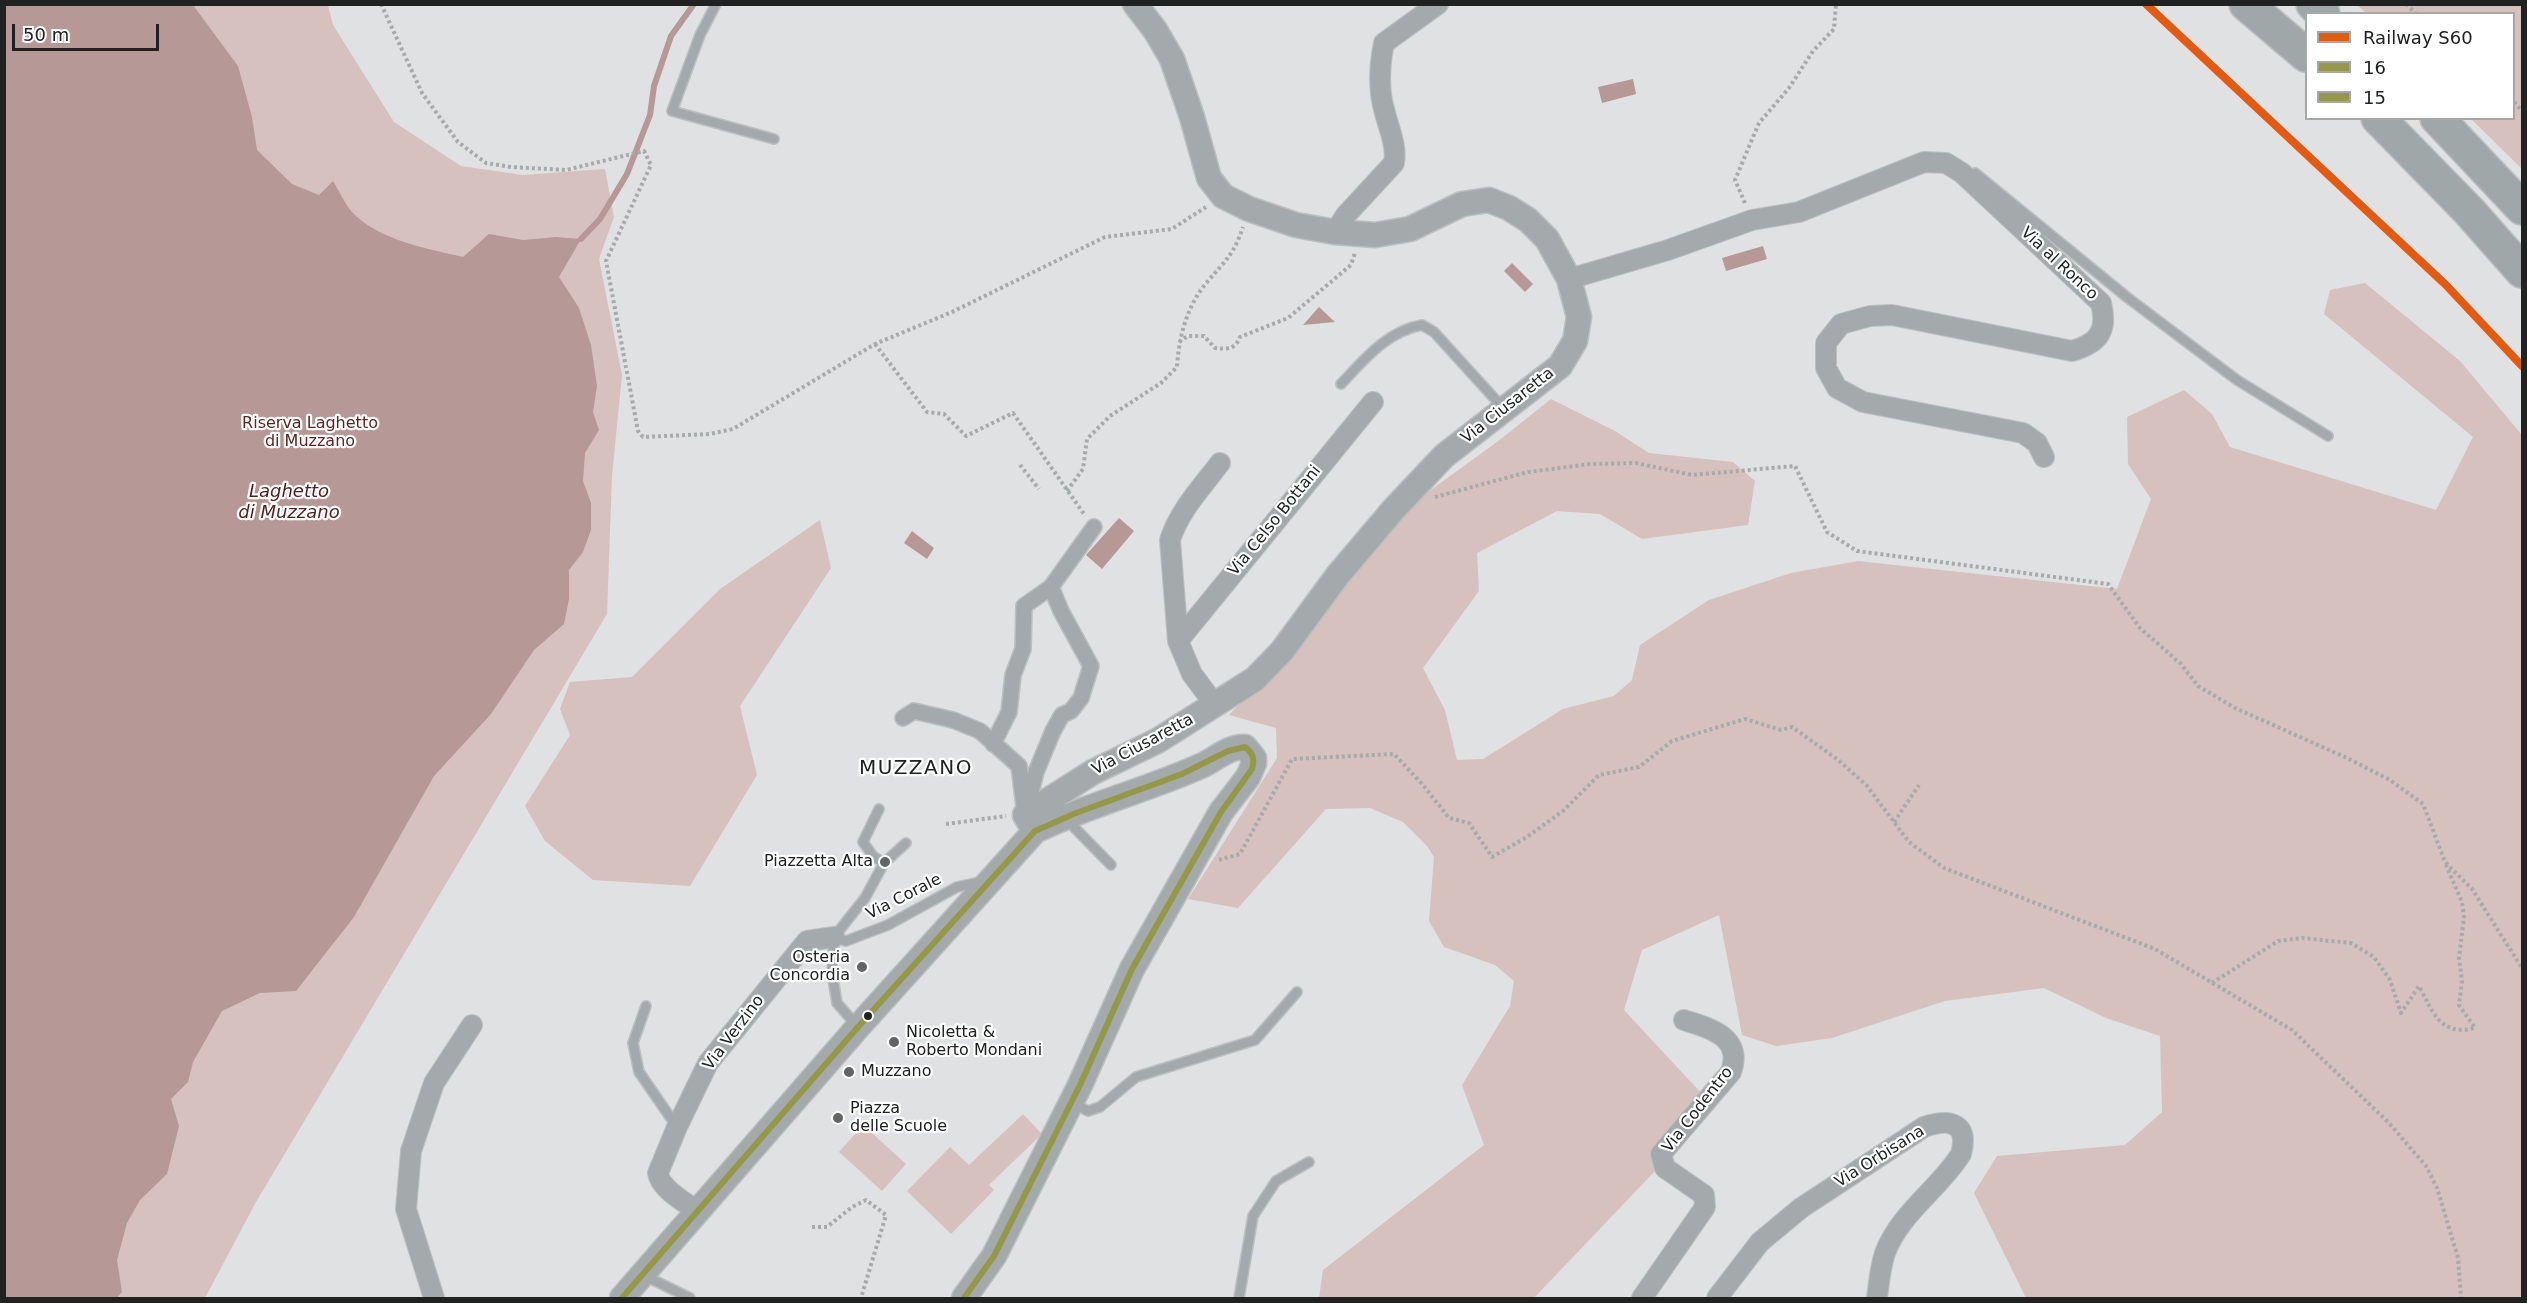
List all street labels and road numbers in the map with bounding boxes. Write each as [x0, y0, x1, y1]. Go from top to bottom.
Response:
street label: Via al Ronco [2017, 223, 2101, 305]
street label: Via Ciusaretta [1458, 364, 1558, 448]
street label: Via Celso Bottani [1225, 462, 1325, 580]
street label: Via Ciusaretta [1089, 710, 1197, 780]
street label: Via Corale [863, 870, 945, 924]
street label: Via Verzino [700, 992, 768, 1074]
street label: Via Codentro [1659, 1063, 1737, 1157]
street label: Via Orbisana [1832, 1122, 1928, 1192]

